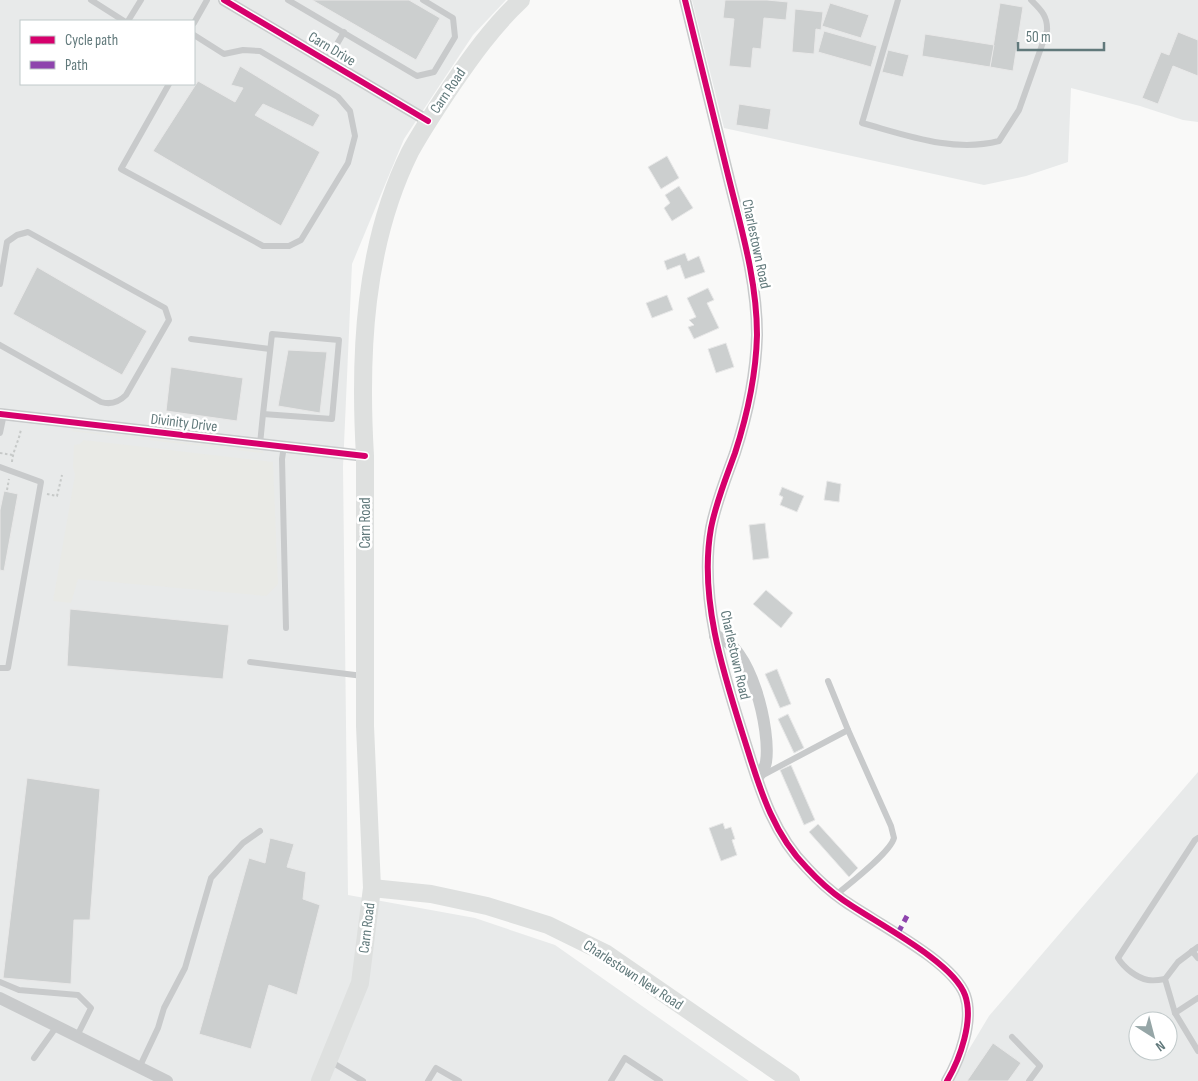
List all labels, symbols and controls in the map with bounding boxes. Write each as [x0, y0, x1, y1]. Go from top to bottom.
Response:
legend [20, 20, 195, 85]
scale bar [1018, 20, 1104, 52]
street label: Carn Drive [305, 27, 359, 71]
text: 50 m [1026, 28, 1051, 47]
text: Cycle path [65, 31, 118, 50]
text: Path [65, 56, 88, 75]
street label: Carn Road [426, 65, 470, 117]
street label: Charlestown Road [737, 198, 775, 290]
street label: Divinity Drive [150, 409, 218, 437]
street label: Carn Road [356, 498, 375, 548]
street label: Charlestown Road [716, 609, 754, 701]
street label: Carn Road [354, 902, 380, 954]
street label: Charlestown New Road [579, 936, 687, 1014]
north arrow [1128, 1011, 1178, 1061]
text: N [1152, 1037, 1168, 1055]

